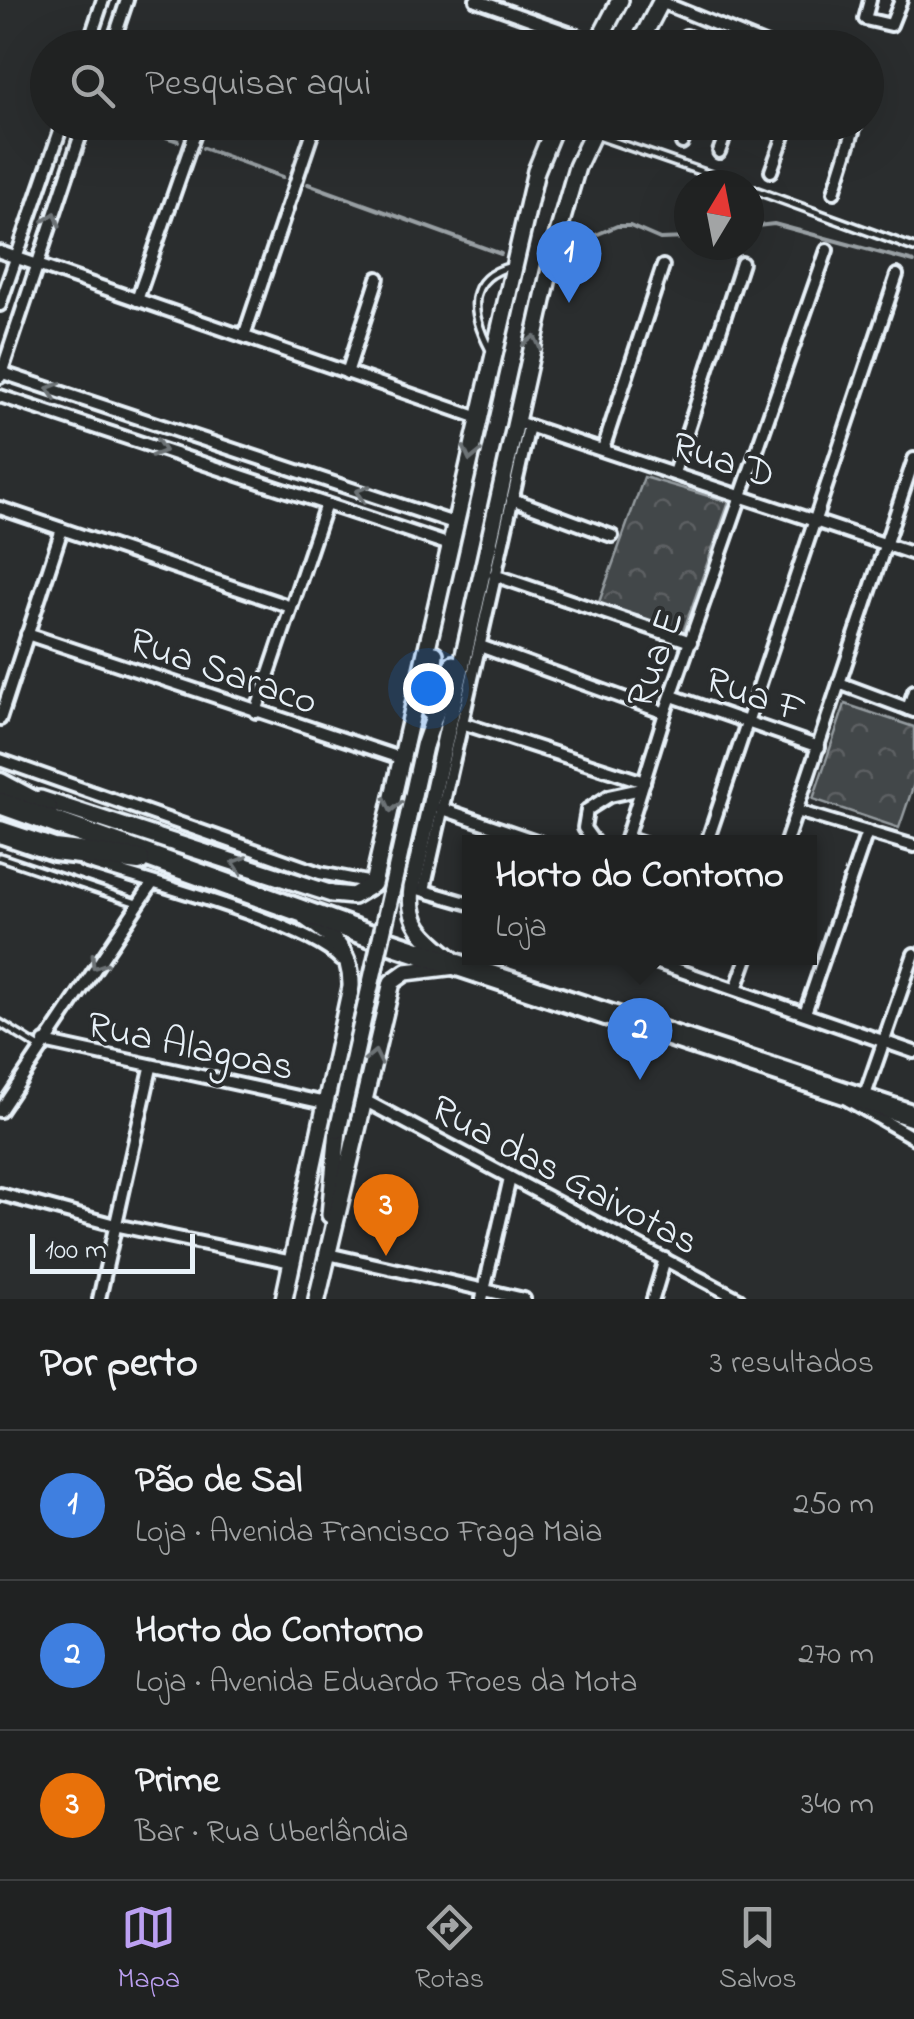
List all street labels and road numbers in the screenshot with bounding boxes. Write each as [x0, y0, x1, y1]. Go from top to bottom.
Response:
street label: Rua D [663, 418, 782, 507]
street label: Rua E [613, 602, 702, 717]
street label: Rua Saraco [120, 613, 325, 733]
street label: Rua F [697, 653, 813, 742]
street label: Rua Alagoas [81, 998, 299, 1099]
street label: Rua das Gaivotas [419, 1081, 709, 1273]

